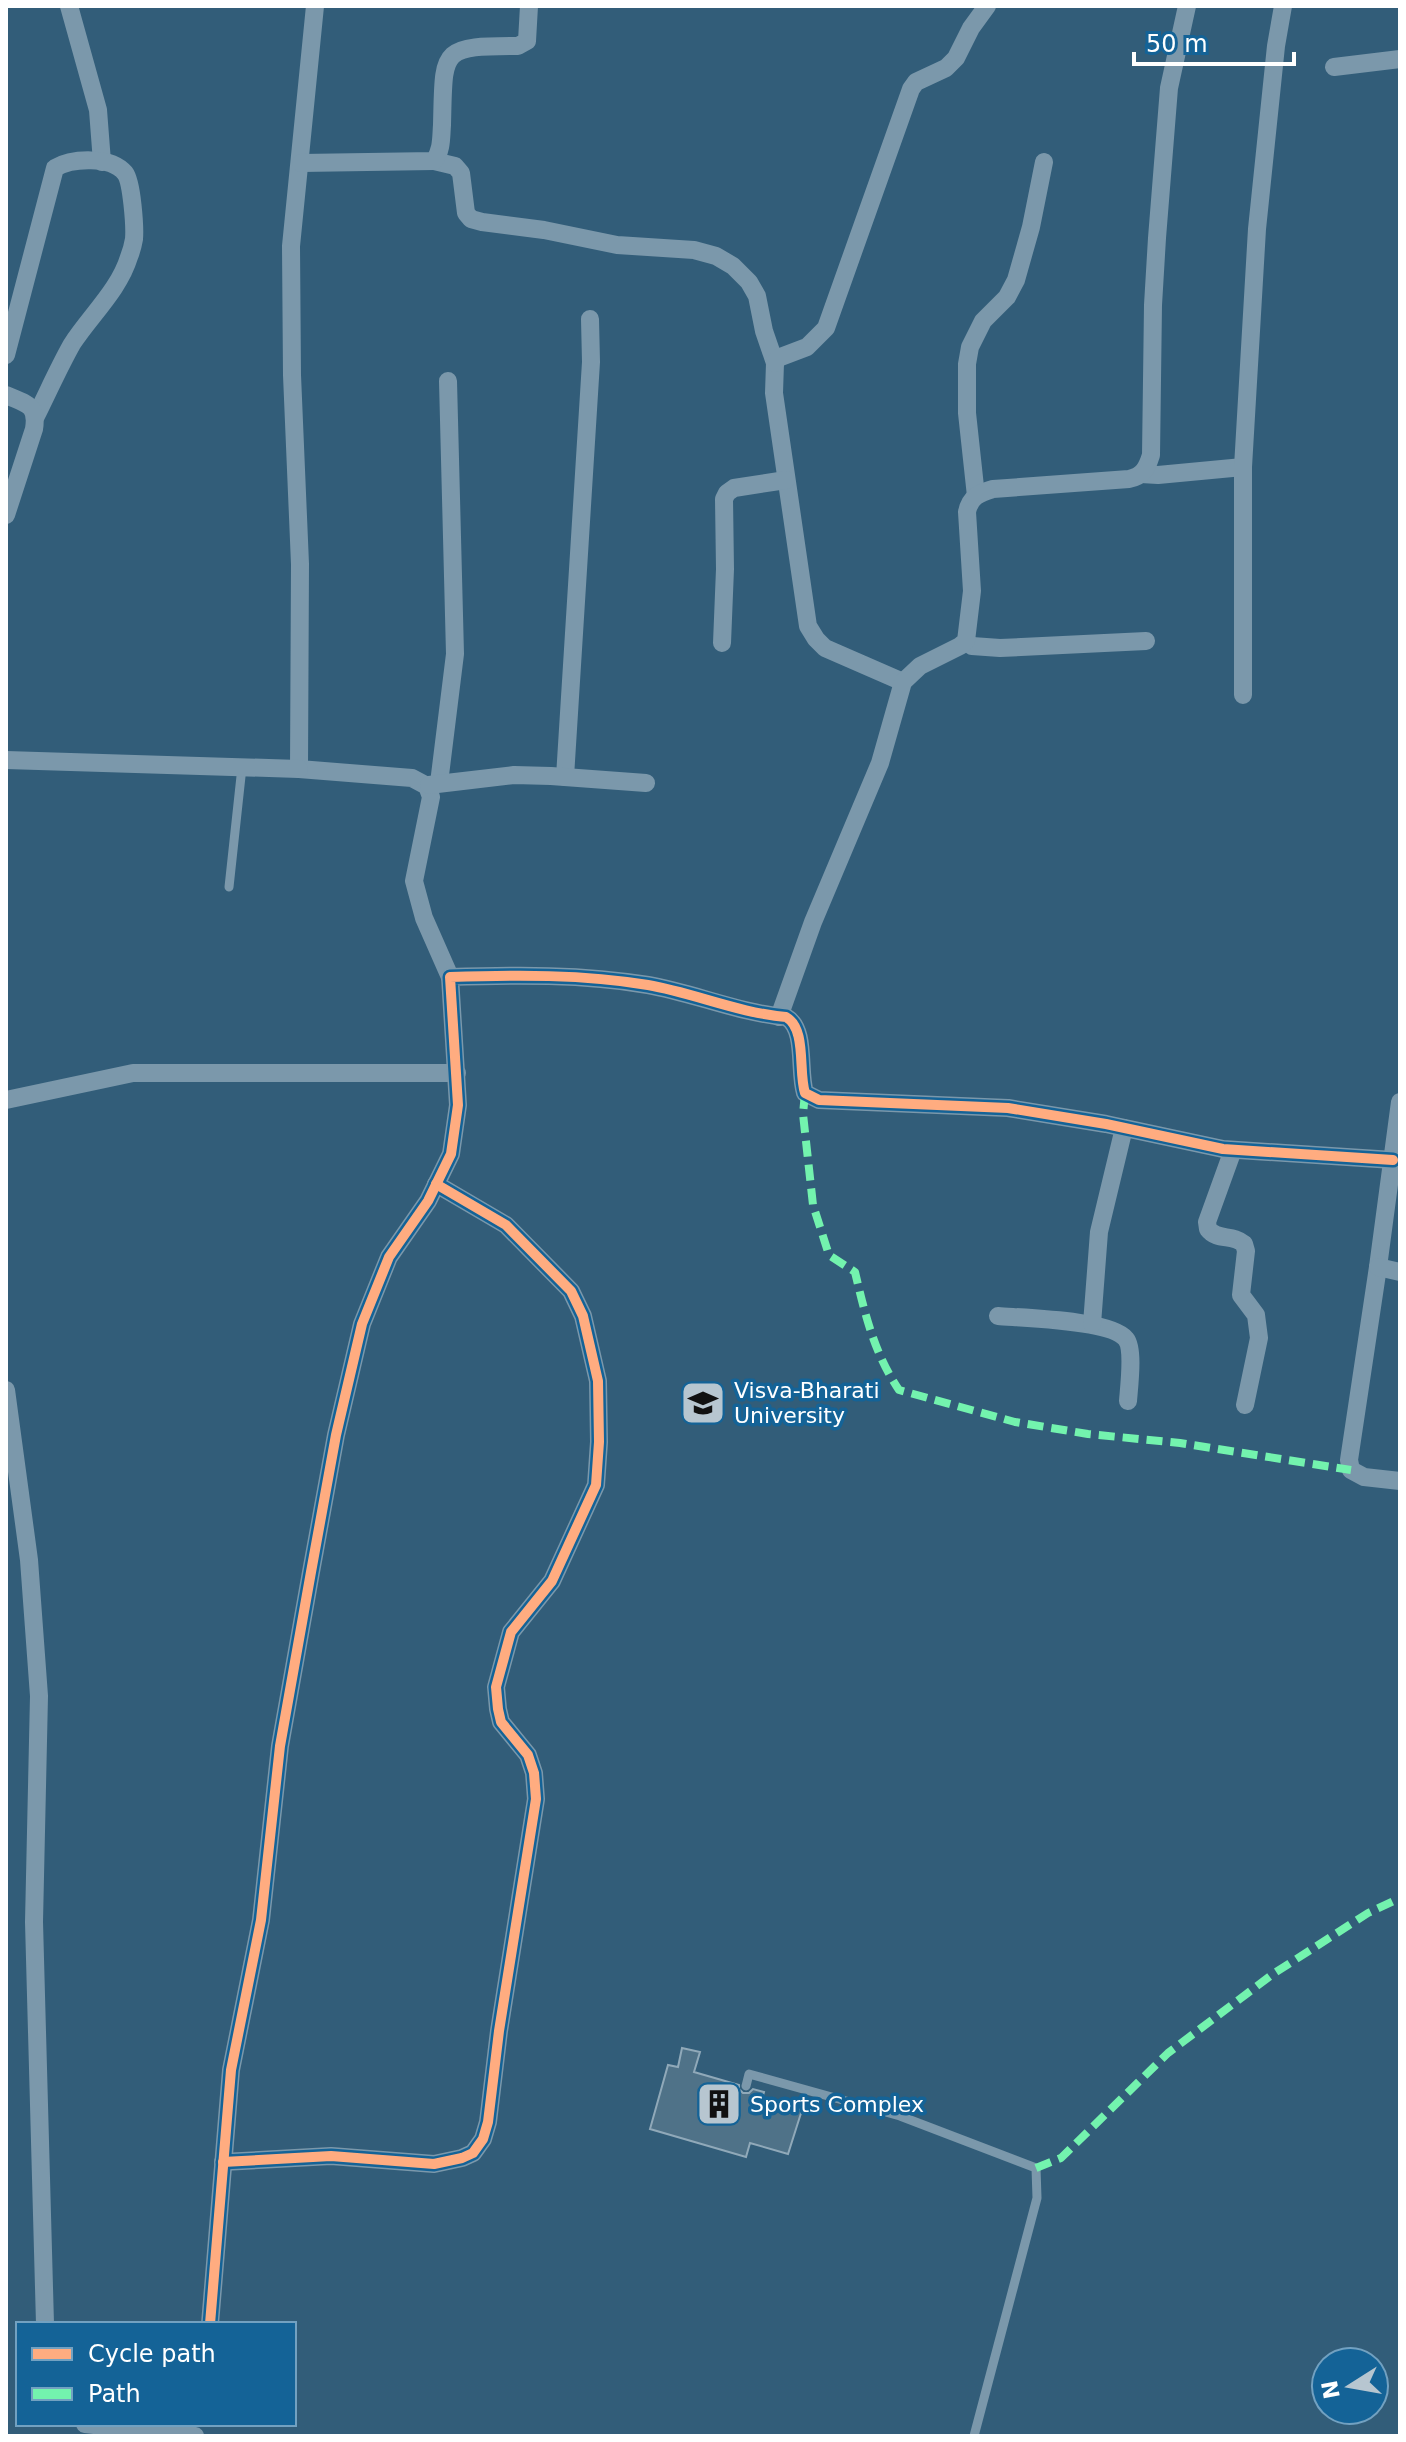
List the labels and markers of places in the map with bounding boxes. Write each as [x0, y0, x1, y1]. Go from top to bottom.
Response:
place label: Visva-Bharati University [734, 1378, 880, 1428]
school or university icon: Visva-Bharati University [679, 1379, 727, 1427]
building icon: Sports Complex [695, 2080, 743, 2128]
place label: Sports Complex [750, 2092, 924, 2117]

